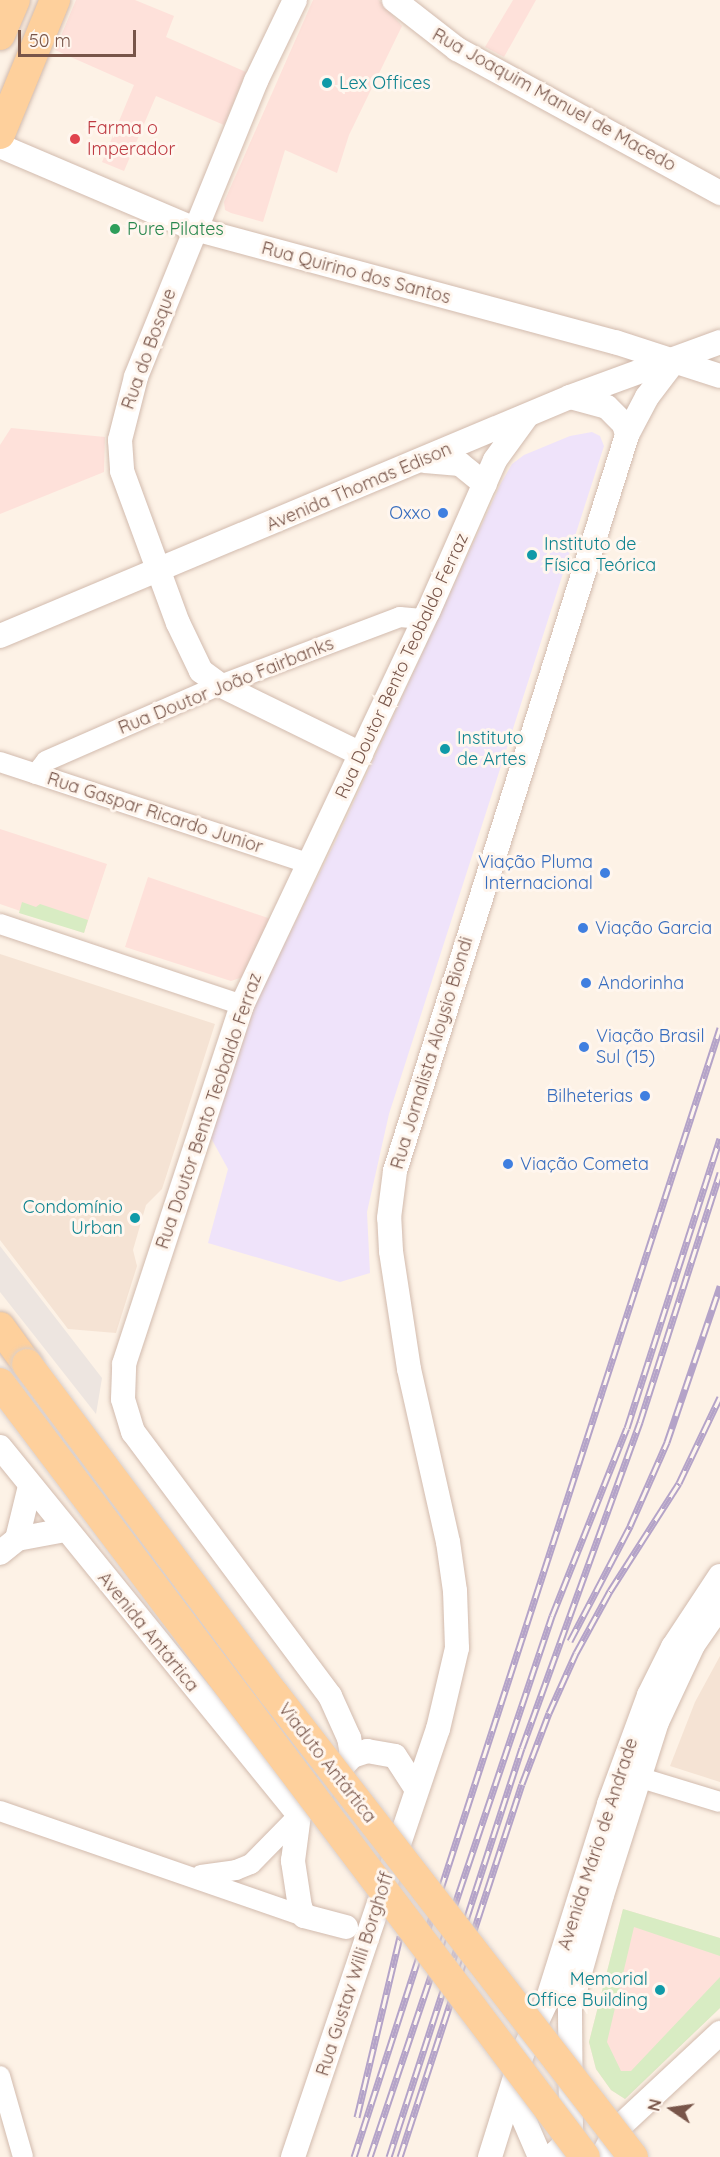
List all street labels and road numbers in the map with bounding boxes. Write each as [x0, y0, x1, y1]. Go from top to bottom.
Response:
street label: Rua Joaquim Manuel de Macedo [428, 24, 680, 176]
street label: Rua Quirino dos Santos [259, 237, 453, 309]
street label: Rua do Bosque [117, 286, 181, 412]
street label: Avenida Thomas Edison [263, 438, 455, 536]
street label: Rua Doutor Bento Teobaldo Ferraz [331, 530, 473, 802]
street label: Rua Doutor João Fairbanks [115, 633, 337, 739]
street label: Rua Gaspar Ricardo Junior [44, 768, 266, 858]
street label: Rua Jornalista Aloysio Biondi [386, 934, 478, 1172]
street label: Rua Doutor Bento Teobaldo Ferraz [152, 970, 266, 1252]
street label: Avenida Antártica [93, 1568, 203, 1696]
street label: Viaduto Antártica [274, 1699, 380, 1827]
street label: Avenida Mário de Andrade [553, 1735, 643, 1953]
street label: Rua Gustav Willi Borghoff [312, 1869, 398, 2079]

